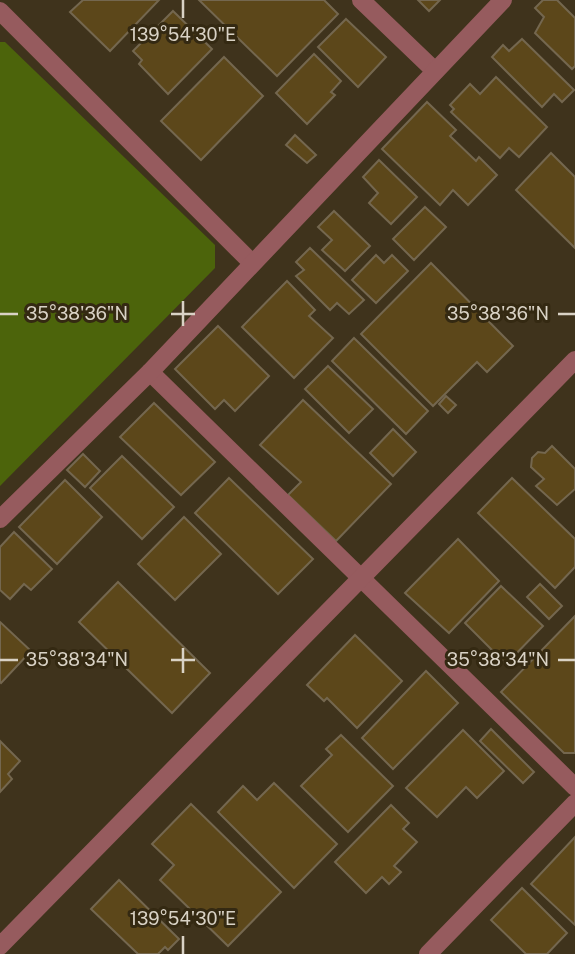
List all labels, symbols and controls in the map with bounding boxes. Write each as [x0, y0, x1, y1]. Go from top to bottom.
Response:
text: 139°54'30"E [130, 24, 236, 45]
text: 35°38'36"N [26, 303, 128, 324]
text: 35°38'36"N [447, 303, 549, 324]
text: 35°38'34"N [26, 649, 128, 670]
text: 35°38'34"N [447, 649, 549, 670]
text: 139°54'30"E [130, 908, 236, 929]

